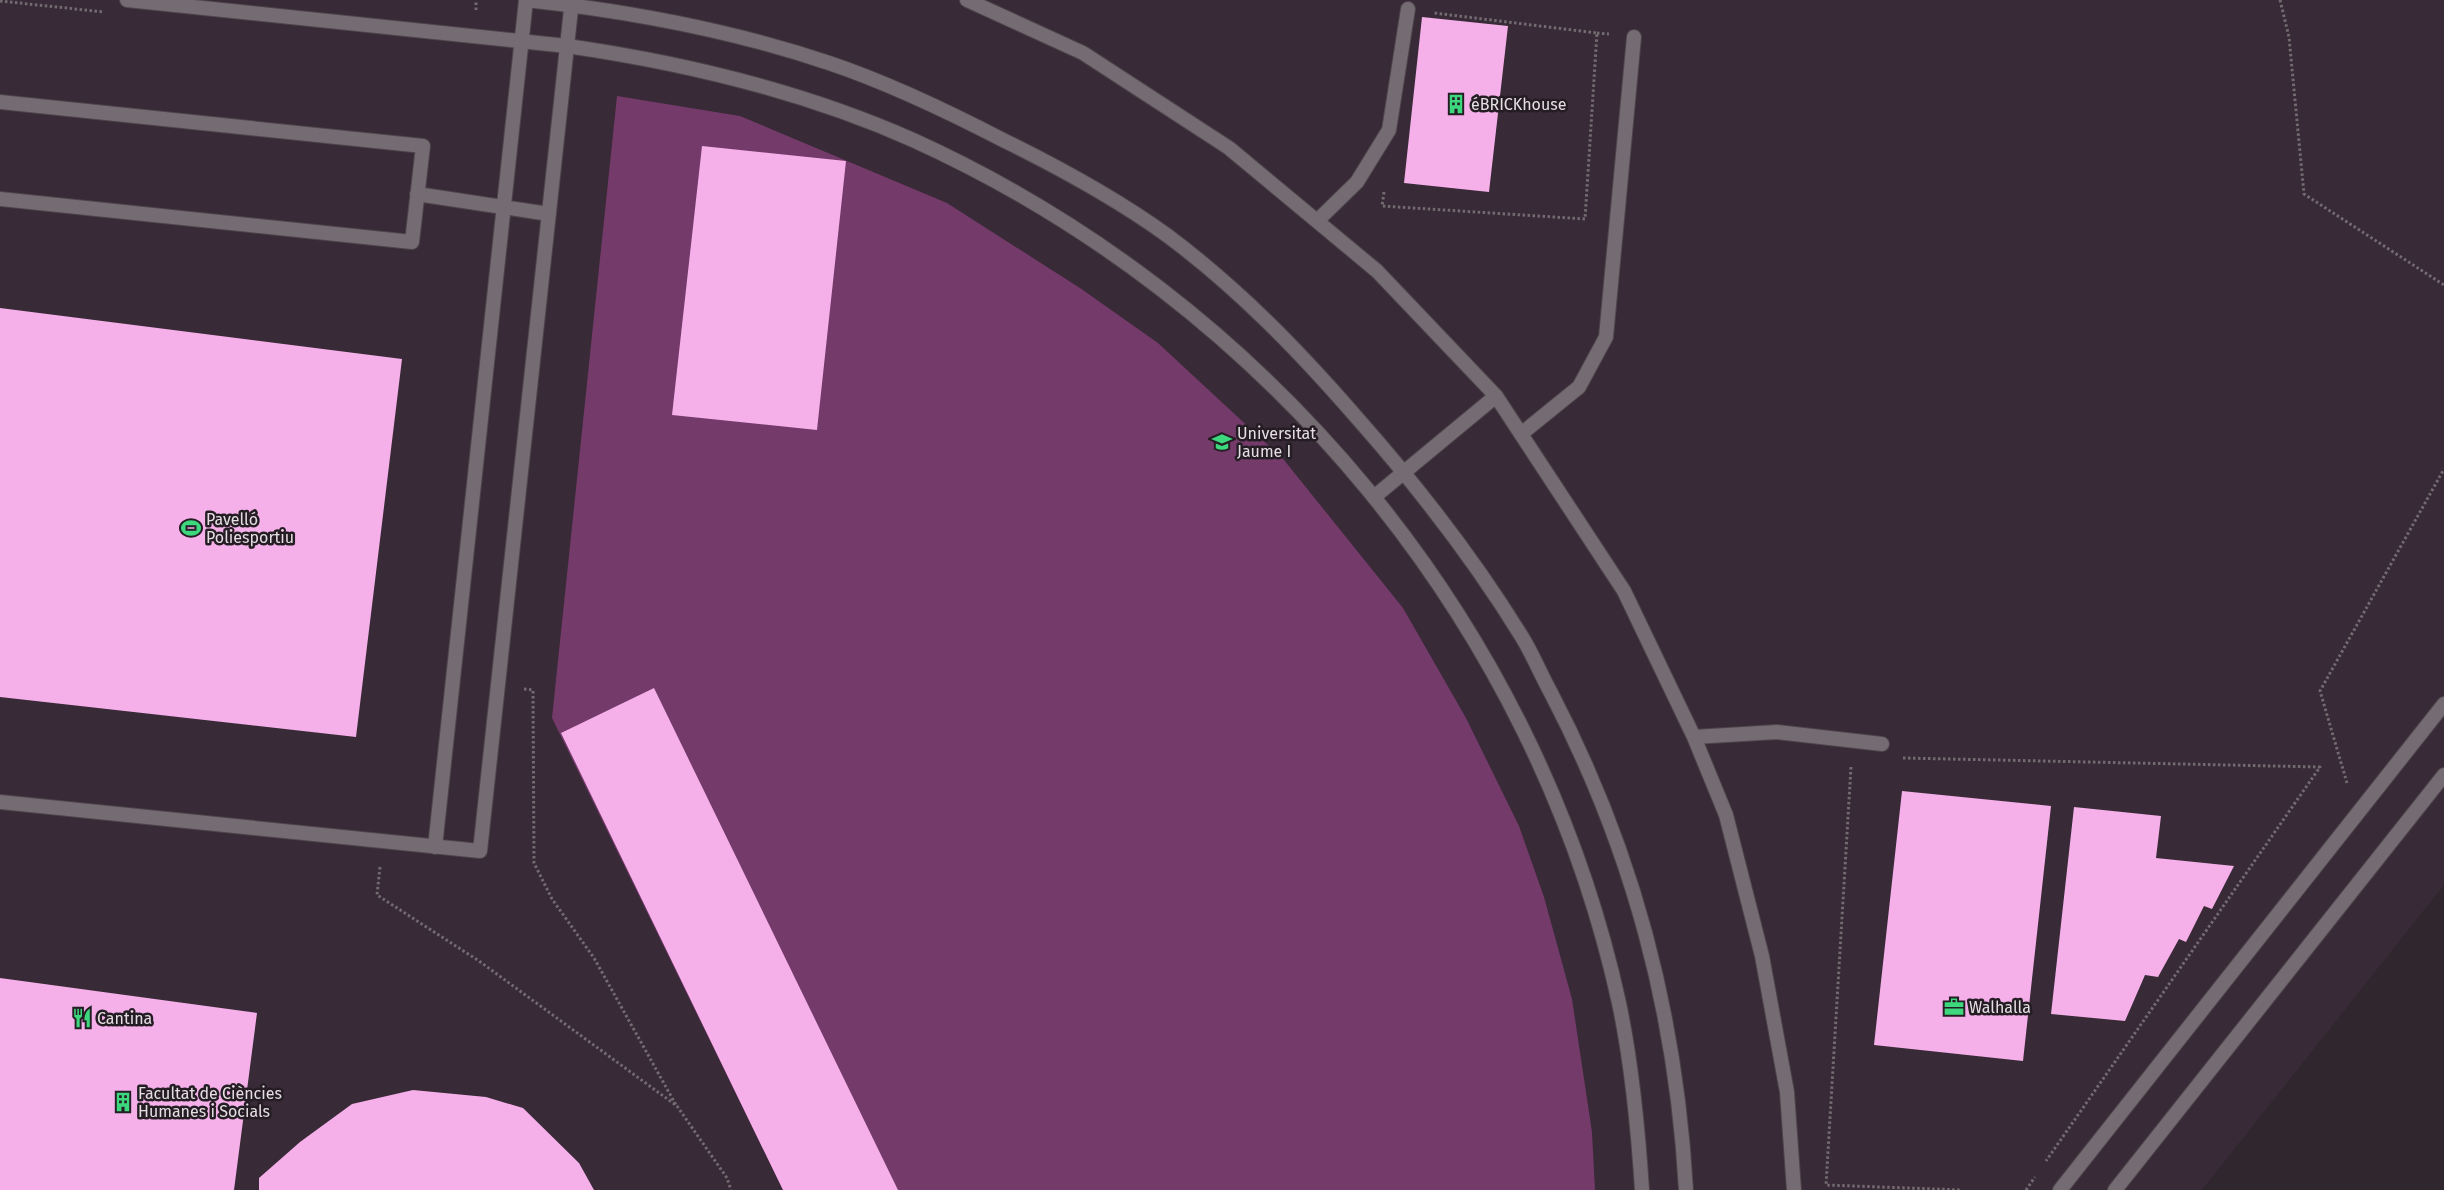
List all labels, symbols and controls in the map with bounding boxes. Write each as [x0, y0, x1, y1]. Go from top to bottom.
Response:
building icon: éBRICKhouse [1445, 93, 1467, 115]
place label: éBRICKhouse [1471, 95, 1566, 114]
place label: Universitat Jaume I [1237, 424, 1316, 461]
school or university icon: Universitat Jaume I [1211, 431, 1233, 453]
place label: Pavelló Poliesportiu [206, 510, 294, 547]
sports icon: Pavelló Poliesportiu [180, 517, 202, 539]
office icon: Walhalla [1943, 996, 1965, 1018]
place label: Walhalla [1969, 998, 2031, 1017]
restaurant icon: Cantina [71, 1007, 93, 1029]
place label: Cantina [97, 1009, 152, 1028]
place label: Facultat de Ciències Humanes i Socials [138, 1084, 282, 1121]
building icon: Facultat de Ciències Humanes i Socials [112, 1091, 134, 1113]

